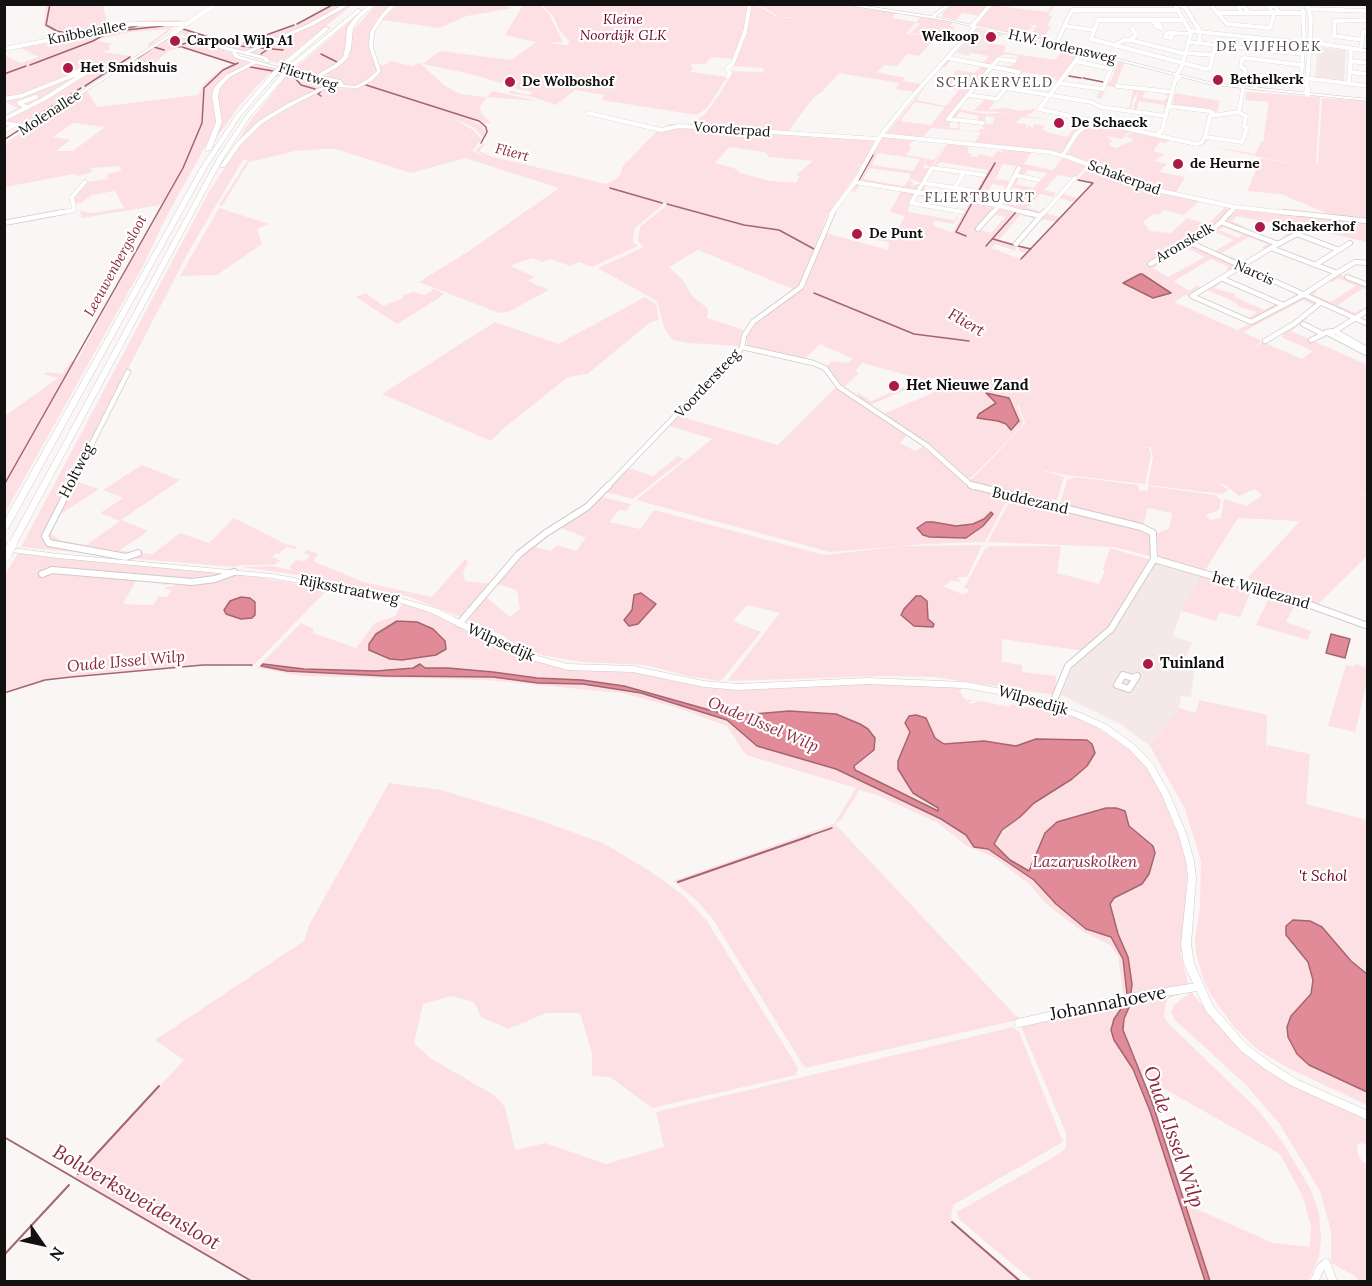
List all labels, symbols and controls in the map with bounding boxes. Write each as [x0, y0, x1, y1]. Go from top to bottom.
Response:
park label: Kleine Noordijk GLK [580, 12, 666, 44]
street label: Knibbelallee [46, 17, 128, 49]
street label: H.W. Iordensweg [1007, 27, 1117, 67]
place label: Welkoop [922, 29, 979, 45]
marker: Welkoop [984, 30, 998, 44]
place label: Carpool Wilp A1 [187, 33, 293, 49]
marker: Carpool Wilp A1 [168, 34, 182, 48]
district label: DE VIJFHOEK [1216, 39, 1322, 55]
place label: Het Smidshuis [80, 60, 177, 76]
street label: Fliertweg [276, 60, 340, 94]
marker: Het Smidshuis [61, 61, 75, 75]
place label: Bethelkerk [1230, 72, 1304, 88]
marker: Bethelkerk [1211, 73, 1225, 87]
place label: De Wolboshof [522, 74, 614, 90]
marker: De Wolboshof [503, 75, 517, 89]
district label: SCHAKERVELD [936, 75, 1054, 91]
street label: Molenallee [16, 87, 84, 139]
place label: De Schaeck [1071, 115, 1148, 131]
marker: De Schaeck [1052, 116, 1066, 130]
street label: Voorderpad [693, 119, 771, 141]
water label: Fliert [493, 140, 531, 166]
place label: de Heurne [1190, 156, 1260, 172]
street label: Schakerpad [1085, 157, 1163, 199]
marker: de Heurne [1171, 157, 1185, 171]
district label: FLIERTBUURT [925, 190, 1035, 206]
water label: Leeuwenbergsloot [81, 212, 151, 320]
place label: Schaekerhof [1272, 219, 1355, 235]
street label: Aronskelk [1153, 220, 1217, 266]
marker: Schaekerhof [1253, 220, 1267, 234]
place label: De Punt [869, 226, 923, 242]
marker: De Punt [850, 227, 864, 241]
street label: Narcis [1232, 257, 1276, 289]
water label: Fliert [944, 305, 988, 341]
street label: Voordersteeg [672, 346, 744, 422]
place label: Het Nieuwe Zand [906, 377, 1029, 395]
marker: Het Nieuwe Zand [887, 379, 901, 393]
street label: Holtweg [56, 441, 98, 501]
street label: Buddezand [990, 483, 1070, 519]
street label: het Wildezand [1210, 569, 1312, 613]
street label: Rijksstraatweg [298, 571, 400, 609]
street label: Wilpsedijk [464, 620, 538, 666]
water label: Oude IJssel Wilp [66, 647, 186, 677]
place label: Tuinland [1160, 655, 1225, 673]
marker: Tuinland [1141, 657, 1155, 671]
street label: Wilpsedijk [996, 682, 1070, 720]
water label: Oude IJssel Wilp [705, 693, 821, 757]
water label: Lazaruskolken [1033, 852, 1137, 872]
park label: 't Schol [1299, 868, 1347, 886]
street label: Johannahoeve [1048, 982, 1168, 1026]
water label: Oude IJssel Wilp [1138, 1063, 1208, 1211]
water label: Bolwerksweidensloot [48, 1140, 224, 1256]
north arrow [12, 1214, 72, 1274]
text: N [45, 1243, 69, 1265]

